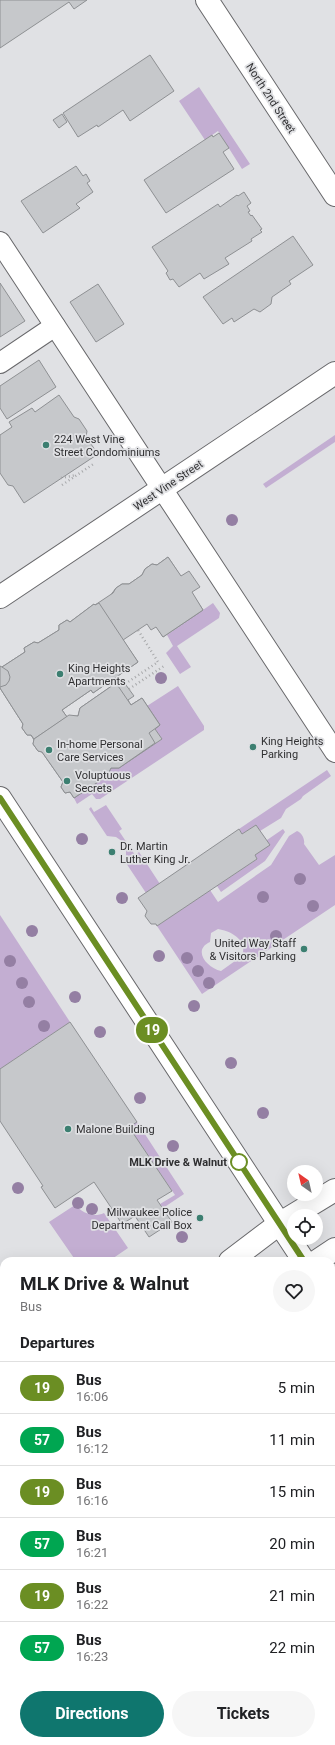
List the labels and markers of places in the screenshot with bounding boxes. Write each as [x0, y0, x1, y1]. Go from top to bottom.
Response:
place label: 224 West Vine Street Condominiums [54, 433, 161, 459]
marker: 224 West Vine Street Condominiums [41, 440, 51, 450]
place label: King Heights Apartments [68, 662, 131, 688]
marker: King Heights Apartments [55, 669, 65, 679]
place label: King Heights Parking [261, 735, 324, 761]
place label: In-home Personal Care Services [57, 738, 143, 764]
marker: King Heights Parking [248, 742, 258, 752]
marker: In-home Personal Care Services [44, 745, 54, 755]
place label: Voluptuous Secrets [75, 769, 131, 795]
marker: Voluptuous Secrets [62, 776, 72, 786]
place label: Dr. Martin Luther King Jr. [120, 840, 190, 866]
marker: Dr. Martin Luther King Jr. [107, 847, 117, 857]
place label: United Way Staff & Visitors Parking [209, 937, 296, 963]
marker: United Way Staff & Visitors Parking [299, 944, 309, 954]
place label: Malone Building [76, 1123, 155, 1136]
marker: Malone Building [63, 1124, 73, 1134]
marker: MLK Drive & Walnut [230, 1153, 248, 1171]
place label: MLK Drive & Walnut [129, 1156, 227, 1169]
place label: Milwaukee Police Department Call Box [92, 1206, 193, 1232]
marker: Milwaukee Police Department Call Box [195, 1213, 205, 1223]

